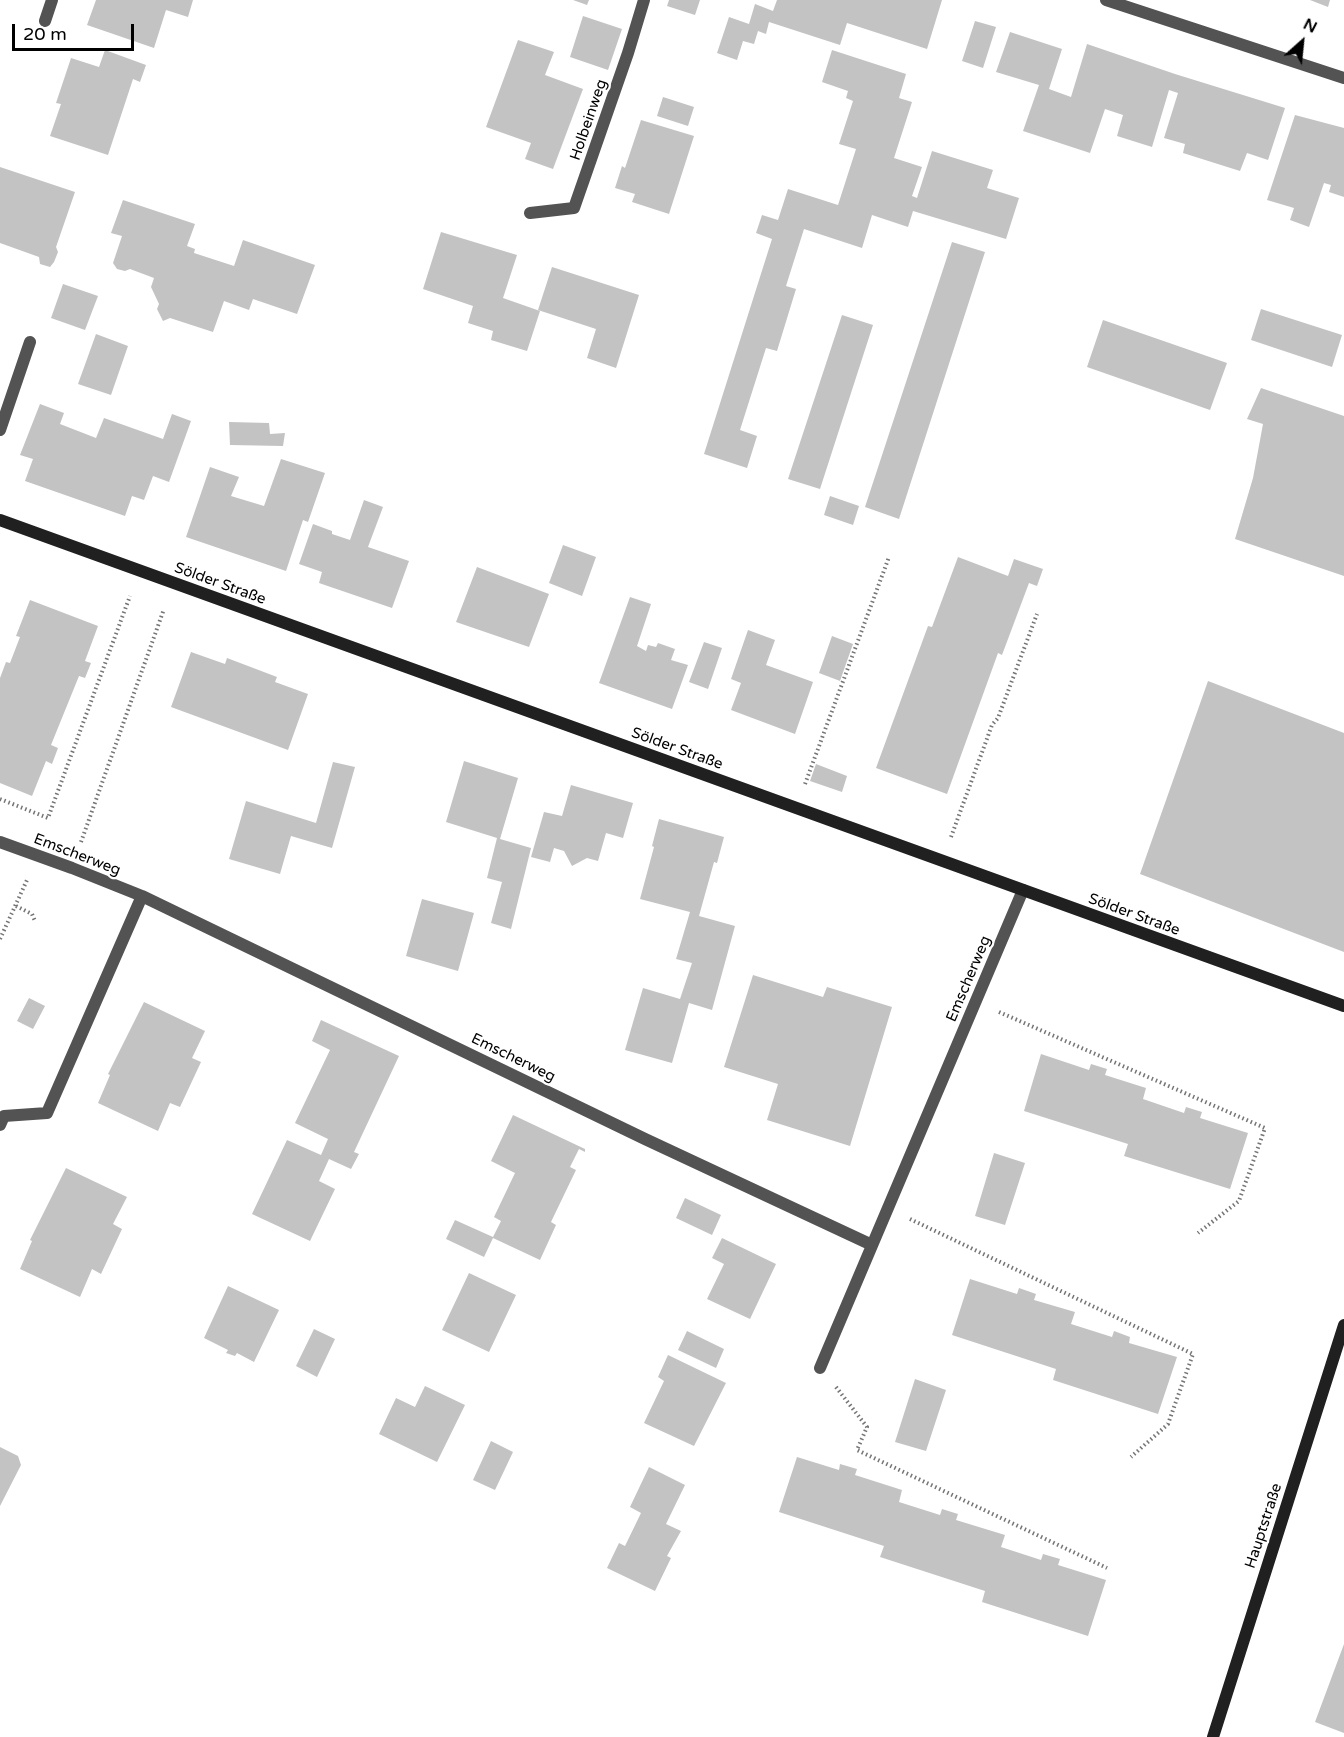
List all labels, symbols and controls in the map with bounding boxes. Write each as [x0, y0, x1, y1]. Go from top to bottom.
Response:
scale bar [15, 12, 136, 50]
north arrow [1272, 12, 1332, 72]
text: N [1300, 14, 1320, 38]
text: 20 m [23, 23, 67, 45]
street label: Holbeinweg [567, 77, 611, 163]
street label: Sölder Straße [172, 559, 268, 609]
street label: Sölder Straße [629, 724, 725, 774]
street label: Emscherweg [31, 830, 123, 880]
street label: Sölder Straße [1086, 890, 1182, 940]
street label: Emscherweg [943, 933, 995, 1025]
street label: Emscherweg [468, 1030, 558, 1086]
street label: Hauptstraße [1242, 1481, 1286, 1571]

